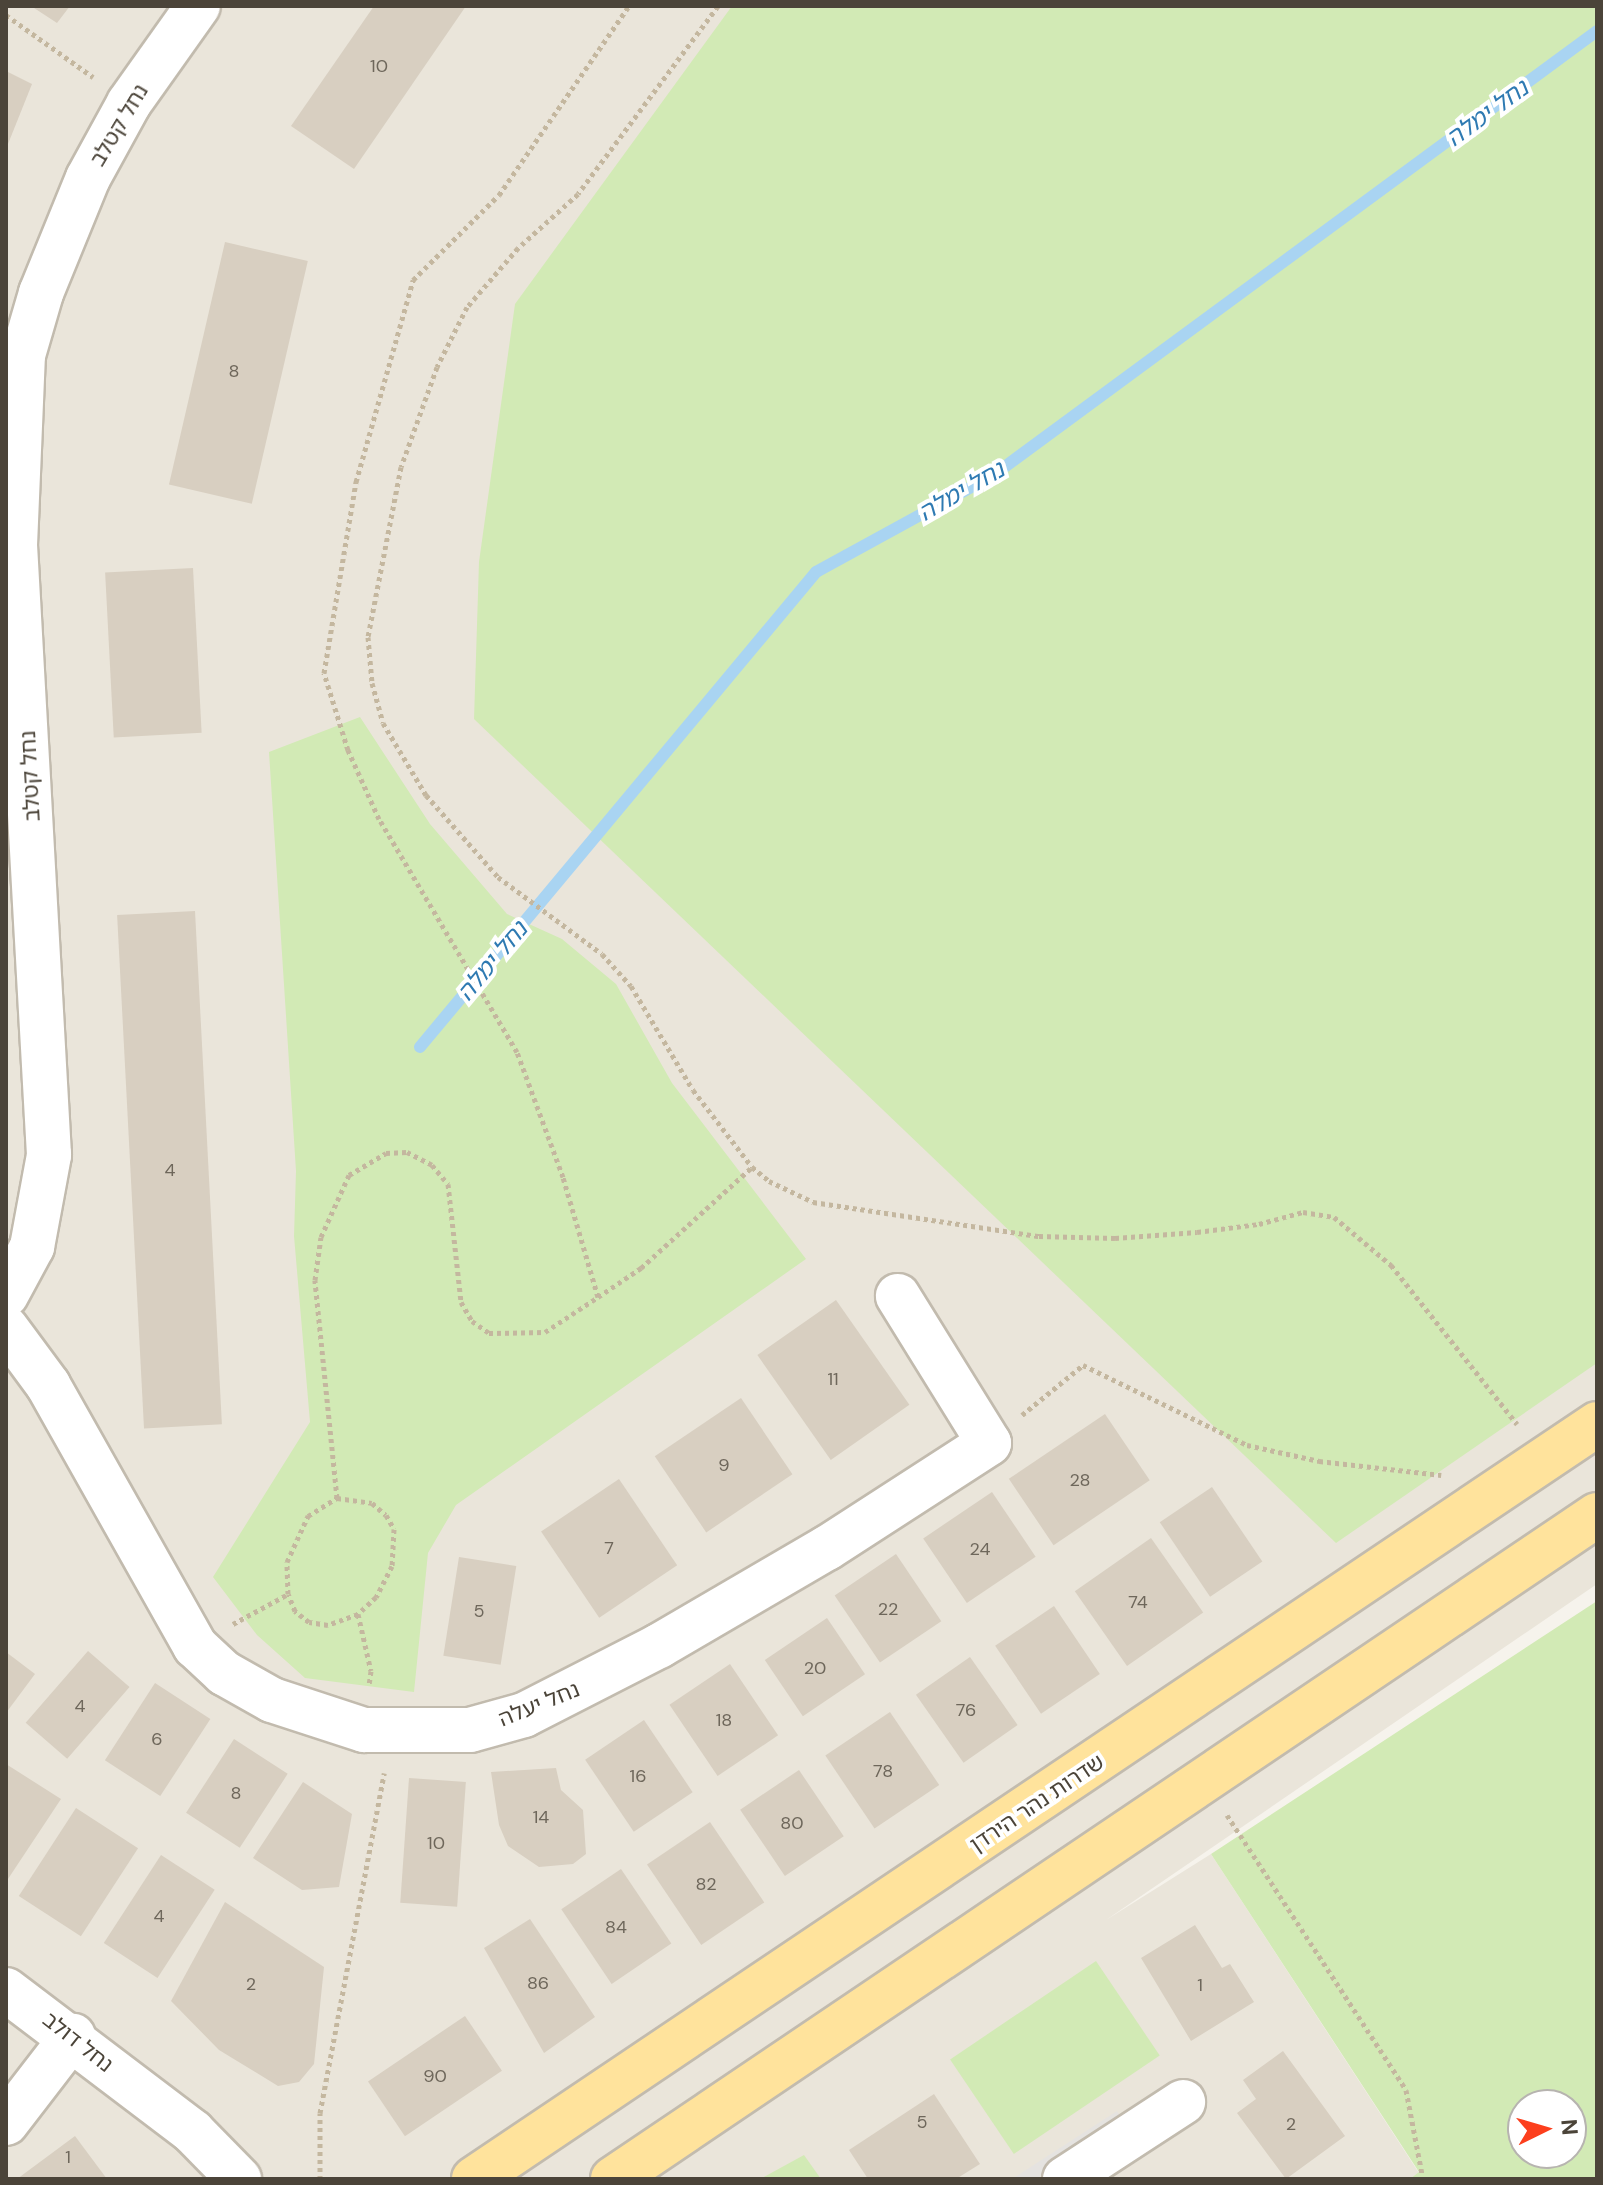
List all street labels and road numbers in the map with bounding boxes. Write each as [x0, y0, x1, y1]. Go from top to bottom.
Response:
street label: נחל קטלב [84, 79, 154, 171]
street label: נחל קטלב [14, 730, 46, 822]
street label: נחל יעלה [495, 1676, 583, 1732]
street label: שדרות נהר הירדן [965, 1748, 1109, 1858]
street label: נחל דולב [38, 2006, 118, 2078]

